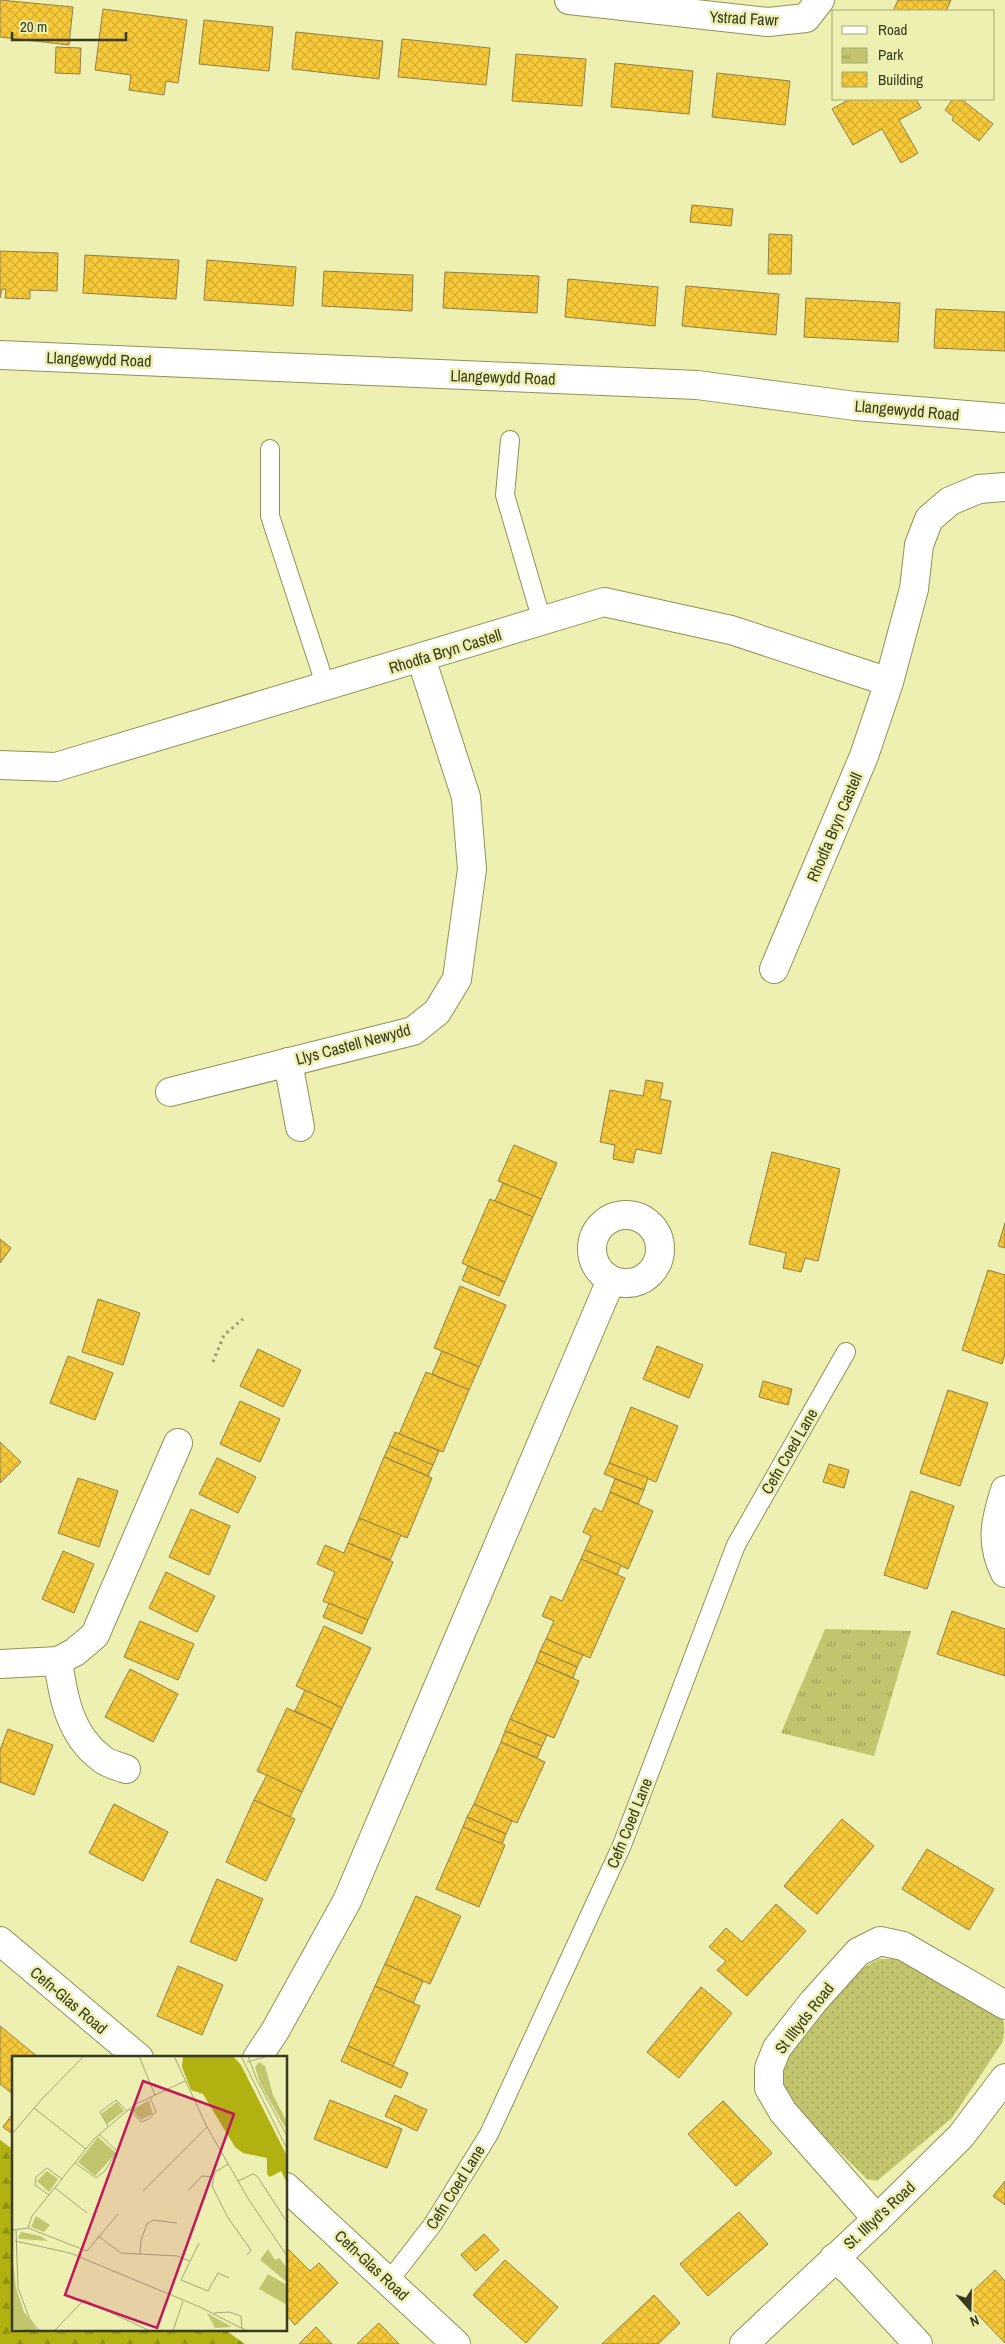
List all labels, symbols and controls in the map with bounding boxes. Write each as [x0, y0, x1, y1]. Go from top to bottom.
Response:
street label: Ystrad Fawr [709, 5, 780, 31]
scale bar [12, 10, 126, 42]
legend [832, 10, 995, 100]
text: 20 m [20, 16, 47, 37]
text: Road [878, 19, 907, 40]
text: Park [878, 44, 904, 65]
text: Building [878, 69, 923, 90]
street label: Llangewydd Road [46, 346, 152, 372]
street label: Llangewydd Road [450, 364, 556, 390]
street label: Llangewydd Road [854, 394, 960, 426]
street label: Rhodfa Bryn Castell [386, 623, 504, 679]
street label: Rhodfa Bryn Castell [801, 769, 867, 885]
street label: Llys Castell Newydd [293, 1018, 413, 1070]
street label: Cefn Coed Lane [756, 1404, 822, 1498]
street label: Cefn Coed Lane [601, 1775, 657, 1871]
street label: Cefn-Glas Road [26, 1961, 112, 2039]
street label: St Illtyds Road [769, 1978, 839, 2058]
inset map [12, 2056, 288, 2332]
street label: Cefn Coed Lane [420, 2141, 490, 2233]
street label: St. Illtyd's Road [838, 2176, 920, 2254]
street label: Cefn-Glas Road [330, 2225, 414, 2305]
north arrow [945, 2284, 995, 2334]
text: N [967, 2311, 981, 2331]

